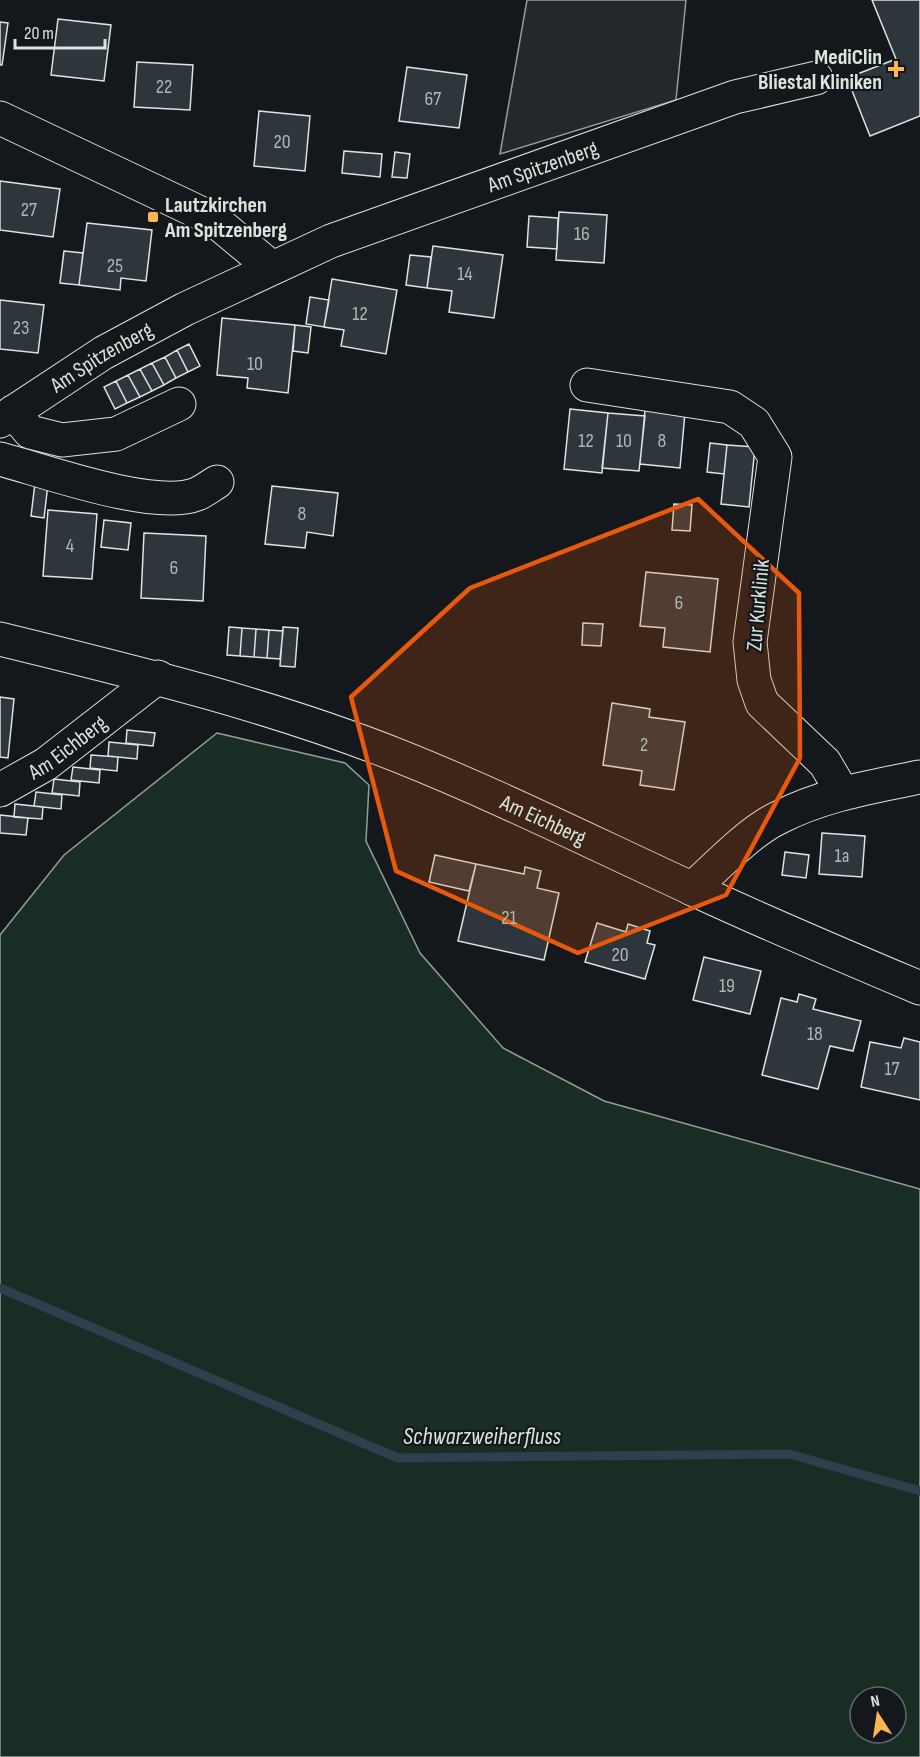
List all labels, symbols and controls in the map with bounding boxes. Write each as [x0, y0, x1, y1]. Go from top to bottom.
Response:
scale bar [15, 12, 105, 50]
text: 20 m [24, 23, 54, 44]
place label: MediClin Bliestal Kliniken [758, 44, 882, 96]
marker: MediClin Bliestal Kliniken [887, 60, 905, 78]
house number: 22 [156, 75, 172, 99]
house number: 67 [425, 87, 441, 111]
house number: 20 [273, 130, 291, 154]
street label: Am Spitzenberg [483, 135, 602, 199]
place label: Lautzkirchen Am Spitzenberg [164, 192, 287, 244]
house number: 27 [21, 198, 37, 222]
marker: Lautzkirchen Am Spitzenberg [146, 210, 160, 224]
house number: 16 [574, 222, 590, 246]
house number: 25 [107, 254, 123, 278]
house number: 14 [457, 262, 473, 286]
house number: 12 [352, 302, 368, 326]
house number: 23 [13, 316, 29, 340]
street label: Am Spitzenberg [45, 317, 158, 400]
house number: 10 [247, 352, 263, 376]
house number: 12 [578, 429, 594, 453]
house number: 10 [616, 429, 632, 453]
house number: 8 [658, 429, 666, 453]
house number: 8 [298, 502, 306, 526]
house number: 4 [66, 534, 74, 558]
house number: 6 [170, 556, 178, 580]
street label: Zur Kurklinik [741, 558, 776, 652]
house number: 6 [675, 591, 683, 615]
street label: Am Eichberg [23, 710, 113, 787]
house number: 2 [640, 733, 648, 757]
street label: Am Eichberg [495, 789, 590, 852]
house number: 1a [835, 844, 849, 868]
house number: 21 [501, 906, 517, 930]
house number: 20 [611, 943, 629, 967]
house number: 19 [719, 974, 735, 998]
house number: 18 [807, 1022, 823, 1046]
house number: 17 [885, 1057, 899, 1081]
water label: Schwarzweiherfluss [403, 1422, 562, 1451]
north arrow [848, 1685, 908, 1745]
text: N [869, 1692, 881, 1712]

